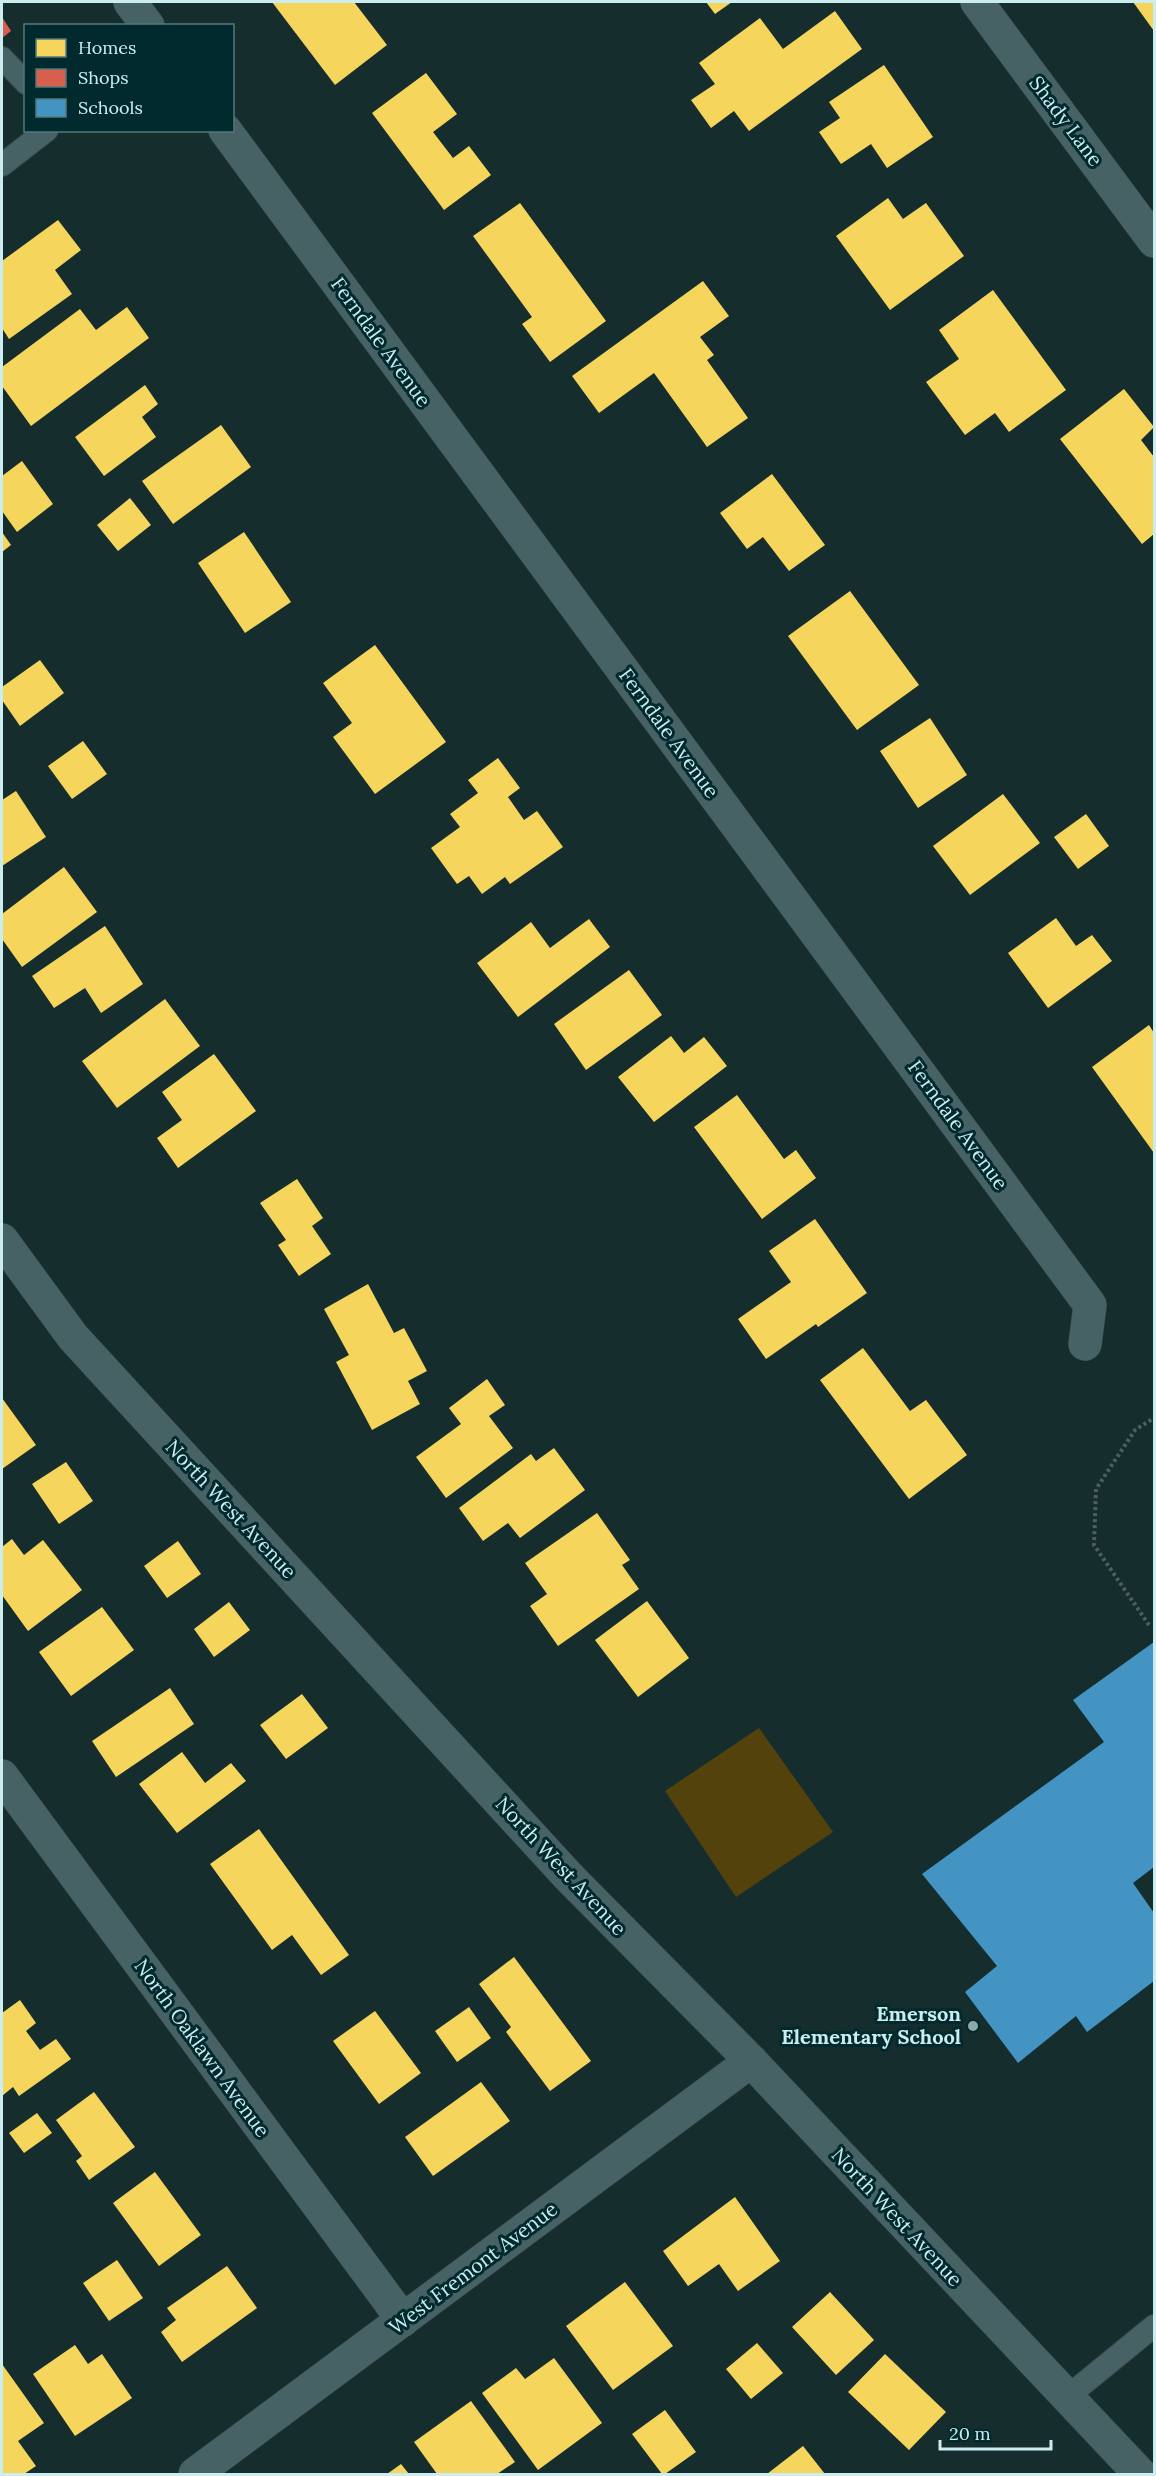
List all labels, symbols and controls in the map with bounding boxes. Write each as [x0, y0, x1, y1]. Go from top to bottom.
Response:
legend [24, 24, 234, 132]
text: Homes [78, 36, 136, 59]
text: Shops [78, 66, 129, 89]
street label: Shady Lane [1024, 71, 1109, 171]
text: Schools [78, 96, 143, 119]
street label: Ferndale Avenue [326, 272, 437, 411]
street label: Ferndale Avenue [614, 663, 725, 802]
street label: Ferndale Avenue [903, 1055, 1014, 1194]
street label: North West Avenue [161, 1434, 302, 1583]
street label: North West Avenue [491, 1791, 632, 1940]
street label: North Oaklawn Avenue [129, 1954, 276, 2142]
place label: Emerson Elementary School [781, 2001, 961, 2049]
marker: Emerson Elementary School [966, 2019, 980, 2033]
street label: North West Avenue [827, 2142, 968, 2291]
street label: West Fremont Avenue [383, 2196, 562, 2339]
scale bar [940, 2413, 1051, 2451]
text: 20 m [949, 2422, 991, 2445]

